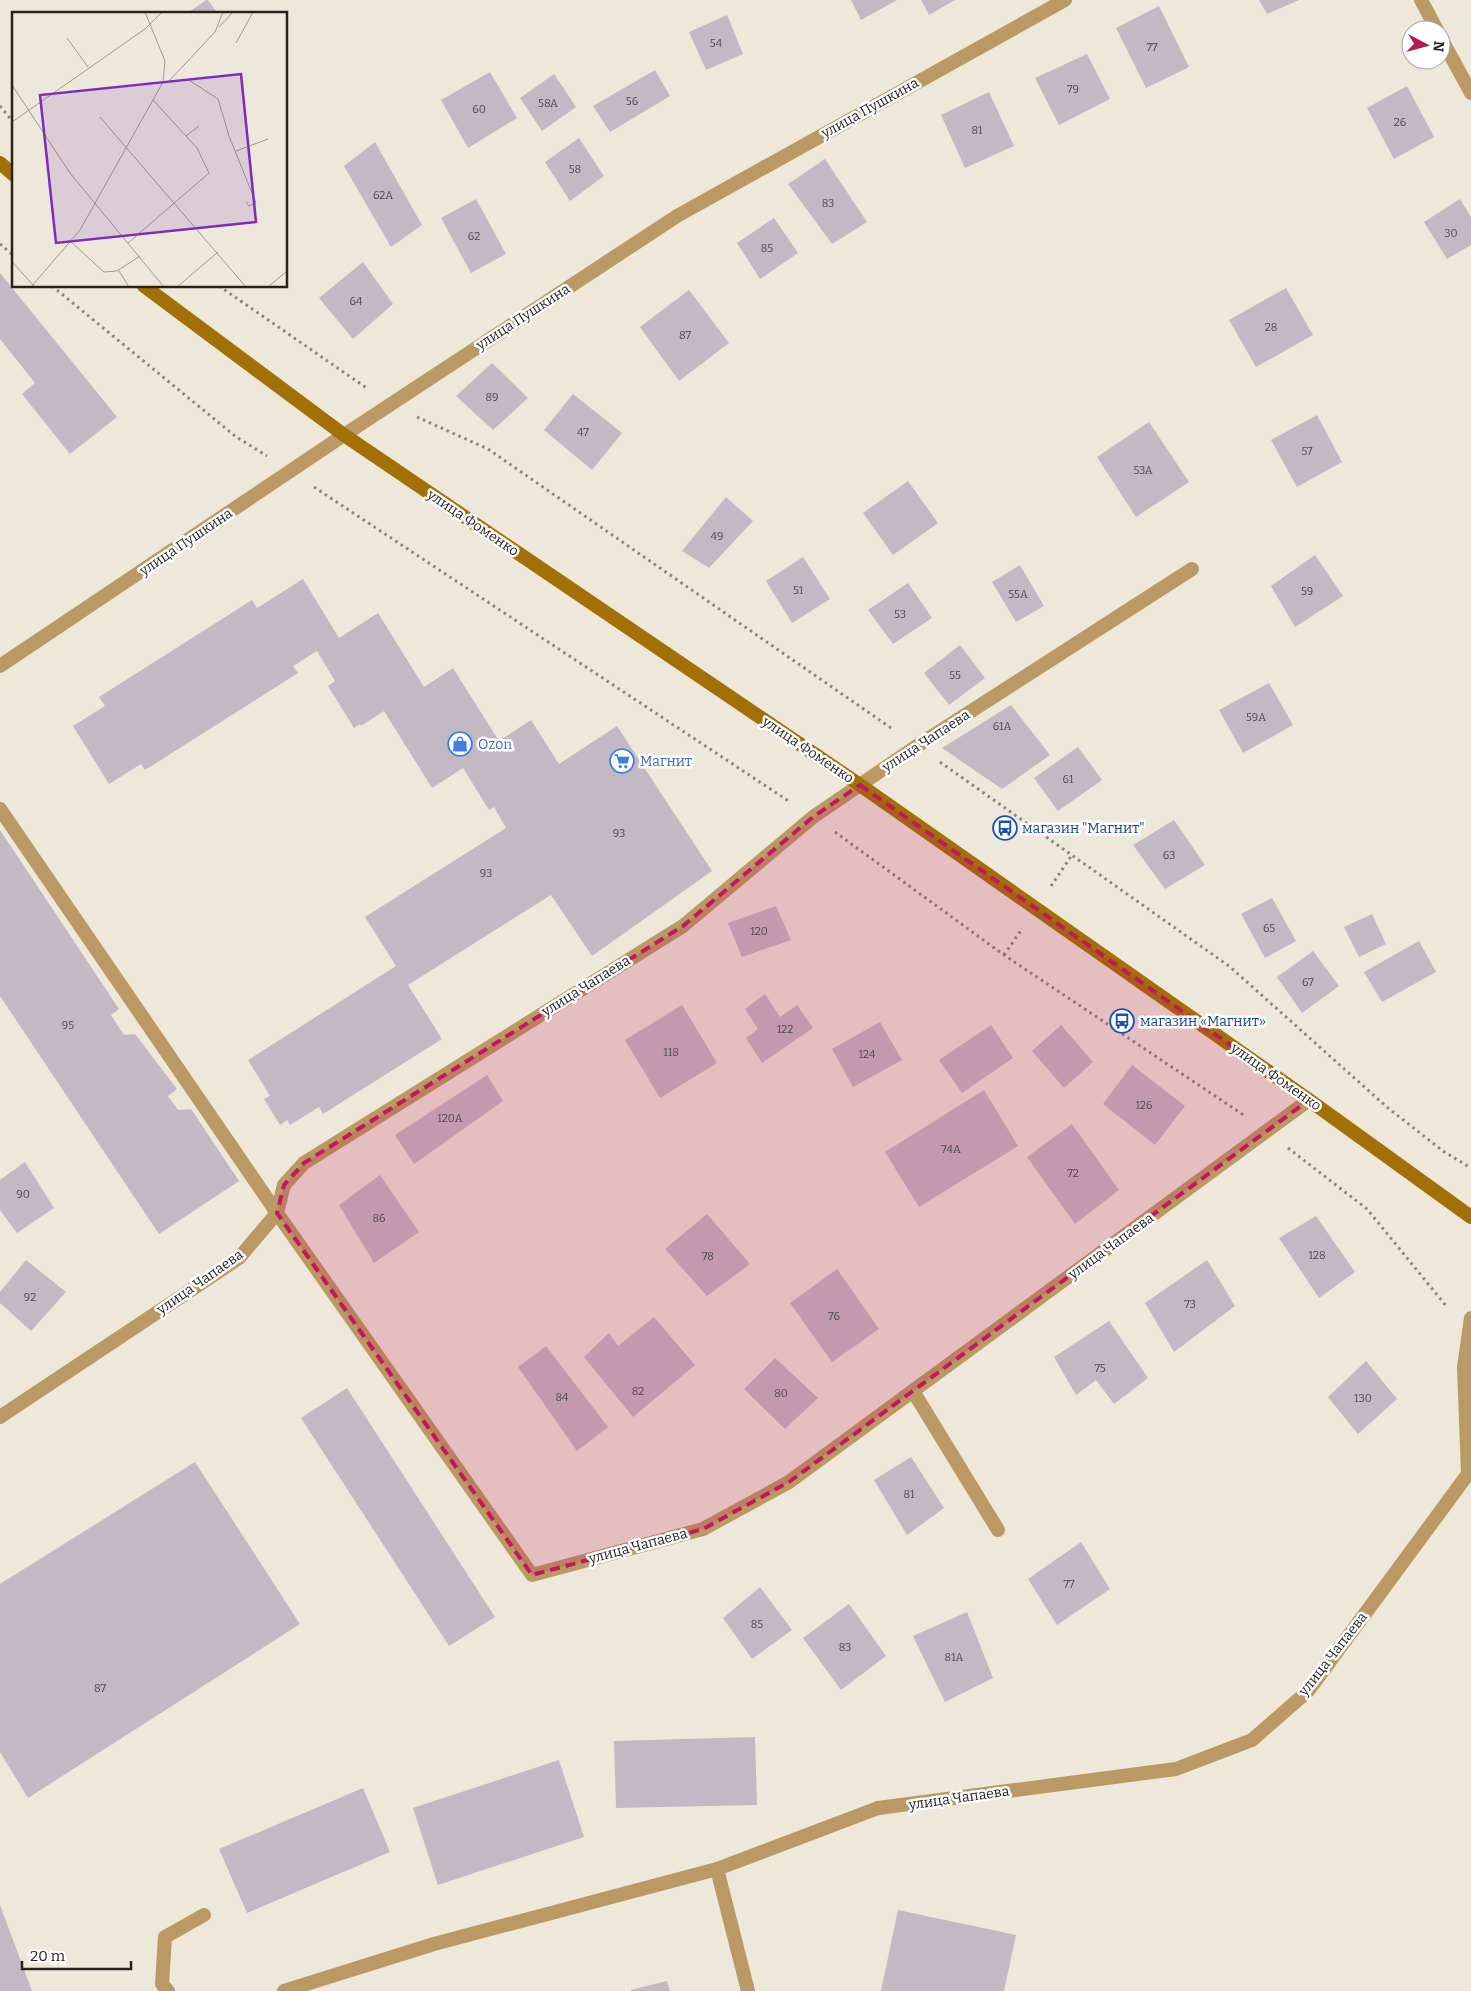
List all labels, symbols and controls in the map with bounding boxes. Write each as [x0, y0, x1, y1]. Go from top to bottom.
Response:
inset map [12, 12, 288, 288]
north arrow [1401, 20, 1451, 70]
house number: 54 [710, 37, 723, 50]
text: N [1429, 40, 1447, 53]
house number: 77 [1146, 41, 1158, 54]
street label: улица Пушкина [818, 74, 922, 142]
house number: 79 [1067, 83, 1079, 96]
house number: 56 [626, 95, 638, 108]
house number: 58А [538, 97, 558, 110]
house number: 60 [472, 103, 486, 116]
house number: 26 [1394, 116, 1406, 129]
house number: 81 [971, 124, 983, 137]
house number: 58 [569, 163, 581, 176]
house number: 62А [373, 189, 393, 202]
house number: 83 [822, 197, 834, 210]
house number: 30 [1444, 227, 1458, 240]
house number: 62 [468, 230, 480, 243]
house number: 85 [761, 242, 773, 255]
street label: улица Пушкина [472, 280, 573, 354]
house number: 64 [350, 295, 363, 308]
house number: 28 [1265, 321, 1277, 334]
house number: 87 [679, 329, 692, 342]
house number: 89 [485, 391, 499, 404]
house number: 47 [577, 426, 589, 439]
house number: 57 [1301, 445, 1313, 458]
house number: 53А [1133, 464, 1153, 477]
street label: улица Фоменко [423, 486, 522, 560]
street label: улица Пушкина [135, 504, 236, 580]
house number: 49 [711, 530, 723, 543]
house number: 51 [793, 584, 804, 597]
house number: 59 [1301, 585, 1313, 598]
house number: 55А [1008, 588, 1028, 601]
house number: 53 [894, 608, 906, 621]
house number: 55 [949, 669, 961, 682]
street label: улица Чапаева [878, 706, 973, 776]
house number: 59А [1246, 711, 1266, 724]
street label: улица Фоменко [758, 713, 857, 787]
house number: 61А [993, 720, 1011, 733]
shop icon: Ozon [447, 731, 473, 757]
place label: Ozon [478, 736, 512, 753]
supermarket icon: Магнит [609, 748, 635, 774]
place label: Магнит [640, 753, 692, 770]
house number: 61 [1063, 773, 1074, 786]
bus stop icon: магазин "Магнит" [992, 815, 1018, 841]
place label: магазин "Магнит" [1022, 820, 1145, 837]
house number: 93 [613, 827, 625, 840]
house number: 63 [1163, 849, 1175, 862]
house number: 93 [480, 867, 492, 880]
house number: 65 [1263, 922, 1275, 935]
house number: 120 [750, 925, 768, 938]
street label: улица Чапаева [538, 952, 634, 1021]
house number: 67 [1302, 976, 1314, 989]
bus stop icon: магазин «Магнит» [1109, 1008, 1135, 1034]
place label: магазин «Магнит» [1140, 1013, 1266, 1030]
house number: 95 [62, 1019, 74, 1032]
house number: 122 [777, 1023, 793, 1036]
street label: улица Фоменко [1227, 1039, 1324, 1114]
house number: 118 [663, 1046, 679, 1059]
house number: 124 [859, 1048, 876, 1061]
house number: 126 [1136, 1099, 1152, 1112]
house number: 120А [437, 1112, 463, 1125]
house number: 74А [941, 1143, 961, 1156]
house number: 72 [1067, 1167, 1079, 1180]
house number: 90 [16, 1188, 30, 1201]
street label: улица Чапаева [1064, 1209, 1157, 1283]
house number: 86 [372, 1212, 386, 1225]
street label: улица Чапаева [153, 1246, 247, 1319]
house number: 128 [1308, 1249, 1326, 1262]
house number: 78 [702, 1250, 714, 1263]
house number: 92 [24, 1291, 36, 1304]
house number: 73 [1184, 1298, 1196, 1311]
house number: 76 [828, 1310, 840, 1323]
house number: 75 [1094, 1362, 1106, 1375]
house number: 82 [632, 1385, 644, 1398]
house number: 80 [774, 1387, 788, 1400]
house number: 84 [555, 1391, 569, 1404]
house number: 130 [1354, 1392, 1372, 1405]
house number: 81 [903, 1488, 915, 1501]
street label: улица Чапаева [586, 1525, 689, 1568]
house number: 77 [1063, 1578, 1075, 1591]
street label: улица Чапаева [1294, 1609, 1371, 1700]
house number: 85 [751, 1618, 763, 1631]
house number: 83 [839, 1641, 851, 1654]
house number: 81А [945, 1651, 964, 1664]
house number: 87 [94, 1682, 107, 1695]
street label: улица Чапаева [907, 1782, 1011, 1814]
scale bar [22, 1938, 131, 1970]
text: 20 m [30, 1947, 66, 1965]

